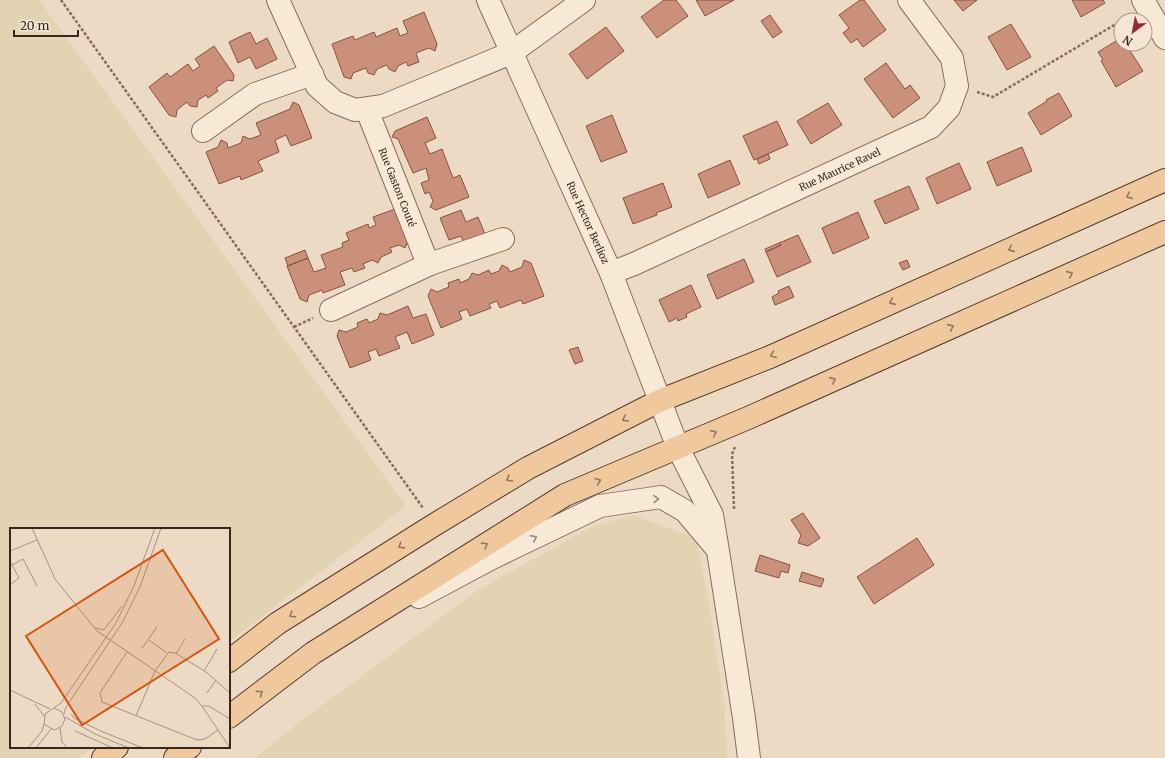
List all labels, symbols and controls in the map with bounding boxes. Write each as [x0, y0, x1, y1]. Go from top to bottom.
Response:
scale bar [14, 12, 78, 38]
north arrow [1113, 12, 1153, 52]
text: 20 m [20, 18, 49, 33]
text: N [1120, 32, 1135, 49]
street label: Rue Maurice Ravel [797, 145, 882, 194]
street label: Rue Gaston Couté [376, 146, 419, 229]
street label: Rue Hector Berlioz [564, 179, 613, 266]
one-way arrow [1126, 191, 1134, 199]
one-way arrow [1007, 244, 1015, 252]
one-way arrow [1066, 271, 1074, 279]
one-way arrow [889, 297, 896, 305]
one-way arrow [947, 324, 955, 332]
one-way arrow [770, 350, 778, 358]
one-way arrow [828, 377, 836, 385]
one-way arrow [621, 414, 629, 422]
one-way arrow [709, 430, 717, 438]
one-way arrow [506, 474, 513, 482]
one-way arrow [595, 478, 602, 486]
one-way arrow [653, 494, 659, 503]
inset map [10, 528, 230, 748]
one-way arrow [530, 535, 538, 543]
one-way arrow [398, 541, 405, 548]
one-way arrow [481, 542, 488, 550]
one-way arrow [289, 610, 296, 617]
one-way arrow [256, 691, 263, 698]

